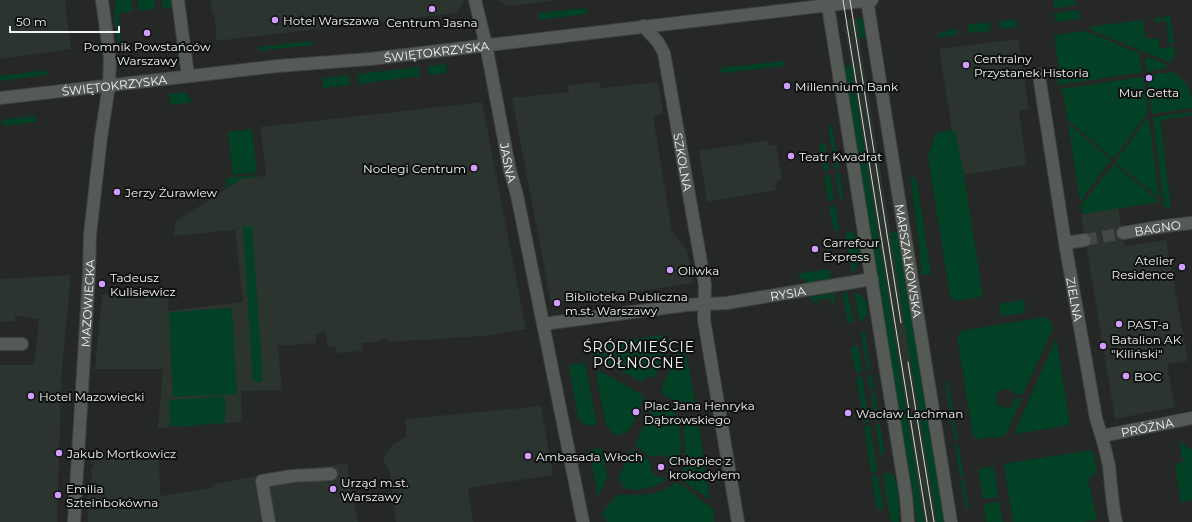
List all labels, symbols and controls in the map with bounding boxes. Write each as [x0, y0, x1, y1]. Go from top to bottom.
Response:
marker: Centrum Jasna [427, 4, 437, 14]
scale bar [10, 8, 119, 34]
place label: Hotel Warszawa [283, 13, 379, 28]
text: 50 m [16, 14, 47, 29]
marker: Hotel Warszawa [270, 15, 280, 25]
place label: Centrum Jasna [386, 15, 478, 30]
marker: Pomnik Powstańców Warszawy [142, 28, 152, 38]
street label: ŚWIĘTOKRZYSKA [383, 38, 490, 65]
place label: Pomnik Powstańców Warszawy [84, 39, 211, 68]
place label: Centralny Przystanek Historia [974, 51, 1089, 80]
marker: Centralny Przystanek Historia [961, 60, 971, 70]
street label: ŚWIĘTOKRZYSKA [61, 71, 168, 98]
marker: Mur Getta [1144, 73, 1154, 83]
place label: Millennium Bank [795, 79, 899, 94]
marker: Millennium Bank [782, 81, 792, 91]
place label: Mur Getta [1119, 85, 1179, 100]
street label: SZKOLNA [671, 132, 696, 192]
street label: JASNA [497, 140, 521, 185]
place label: Teatr Kwadrat [799, 149, 882, 164]
marker: Teatr Kwadrat [786, 151, 796, 161]
place label: Noclegi Centrum [363, 161, 466, 176]
marker: Noclegi Centrum [469, 163, 479, 173]
place label: Jerzy Żurawlew [124, 185, 218, 200]
marker: Jerzy Żurawlew [112, 187, 122, 197]
street label: MARSZAŁKOWSKA [892, 203, 926, 319]
street label: BAGNO [1133, 217, 1181, 238]
place label: Carrefour Express [823, 235, 880, 264]
marker: Carrefour Express [810, 244, 820, 254]
place label: Atelier Residence [1112, 253, 1174, 282]
street label: MAZOWIECKA [77, 259, 97, 348]
marker: Atelier Residence [1177, 262, 1187, 272]
place label: Oliwka [678, 263, 719, 278]
marker: Oliwka [665, 265, 675, 275]
place label: Tadeusz Kulisiewicz [110, 270, 176, 299]
street label: ZIELNA [1064, 276, 1086, 323]
marker: Tadeusz Kulisiewicz [97, 279, 107, 289]
street label: RYSIA [769, 283, 807, 303]
place label: Biblioteka Publiczna m.st. Warszawy [565, 289, 688, 318]
marker: Biblioteka Publiczna m.st. Warszawy [552, 298, 562, 308]
place label: PAST-a [1127, 317, 1169, 332]
marker: PAST-a [1114, 319, 1124, 329]
place label: Batalion AK "Kiliński" [1111, 332, 1182, 361]
district label: ŚRÓDMIEŚCIE PÓŁNOCNE [583, 338, 695, 372]
marker: Batalion AK "Kiliński" [1098, 341, 1108, 351]
place label: BOC [1134, 369, 1162, 384]
marker: BOC [1121, 371, 1131, 381]
place label: Hotel Mazowiecki [39, 389, 145, 404]
marker: Hotel Mazowiecki [26, 391, 36, 401]
place label: Plac Jana Henryka Dąbrowskiego [644, 398, 755, 427]
place label: Wacław Lachman [856, 406, 963, 421]
marker: Plac Jana Henryka Dąbrowskiego [631, 407, 641, 417]
marker: Wacław Lachman [843, 408, 853, 418]
street label: PRÓŻNA [1119, 414, 1175, 440]
place label: Jakub Mortkowicz [66, 446, 176, 461]
marker: Jakub Mortkowicz [54, 448, 64, 458]
place label: Ambasada Włoch [536, 449, 643, 464]
marker: Ambasada Włoch [523, 451, 533, 461]
place label: Chłopiec z krokodylem [669, 453, 741, 482]
marker: Chłopiec z krokodylem [656, 462, 666, 472]
place label: Urząd m.st. Warszawy [341, 475, 408, 504]
place label: Emilia Szteinbokówna [66, 481, 158, 510]
marker: Urząd m.st. Warszawy [328, 484, 338, 494]
marker: Emilia Szteinbokówna [53, 490, 63, 500]

